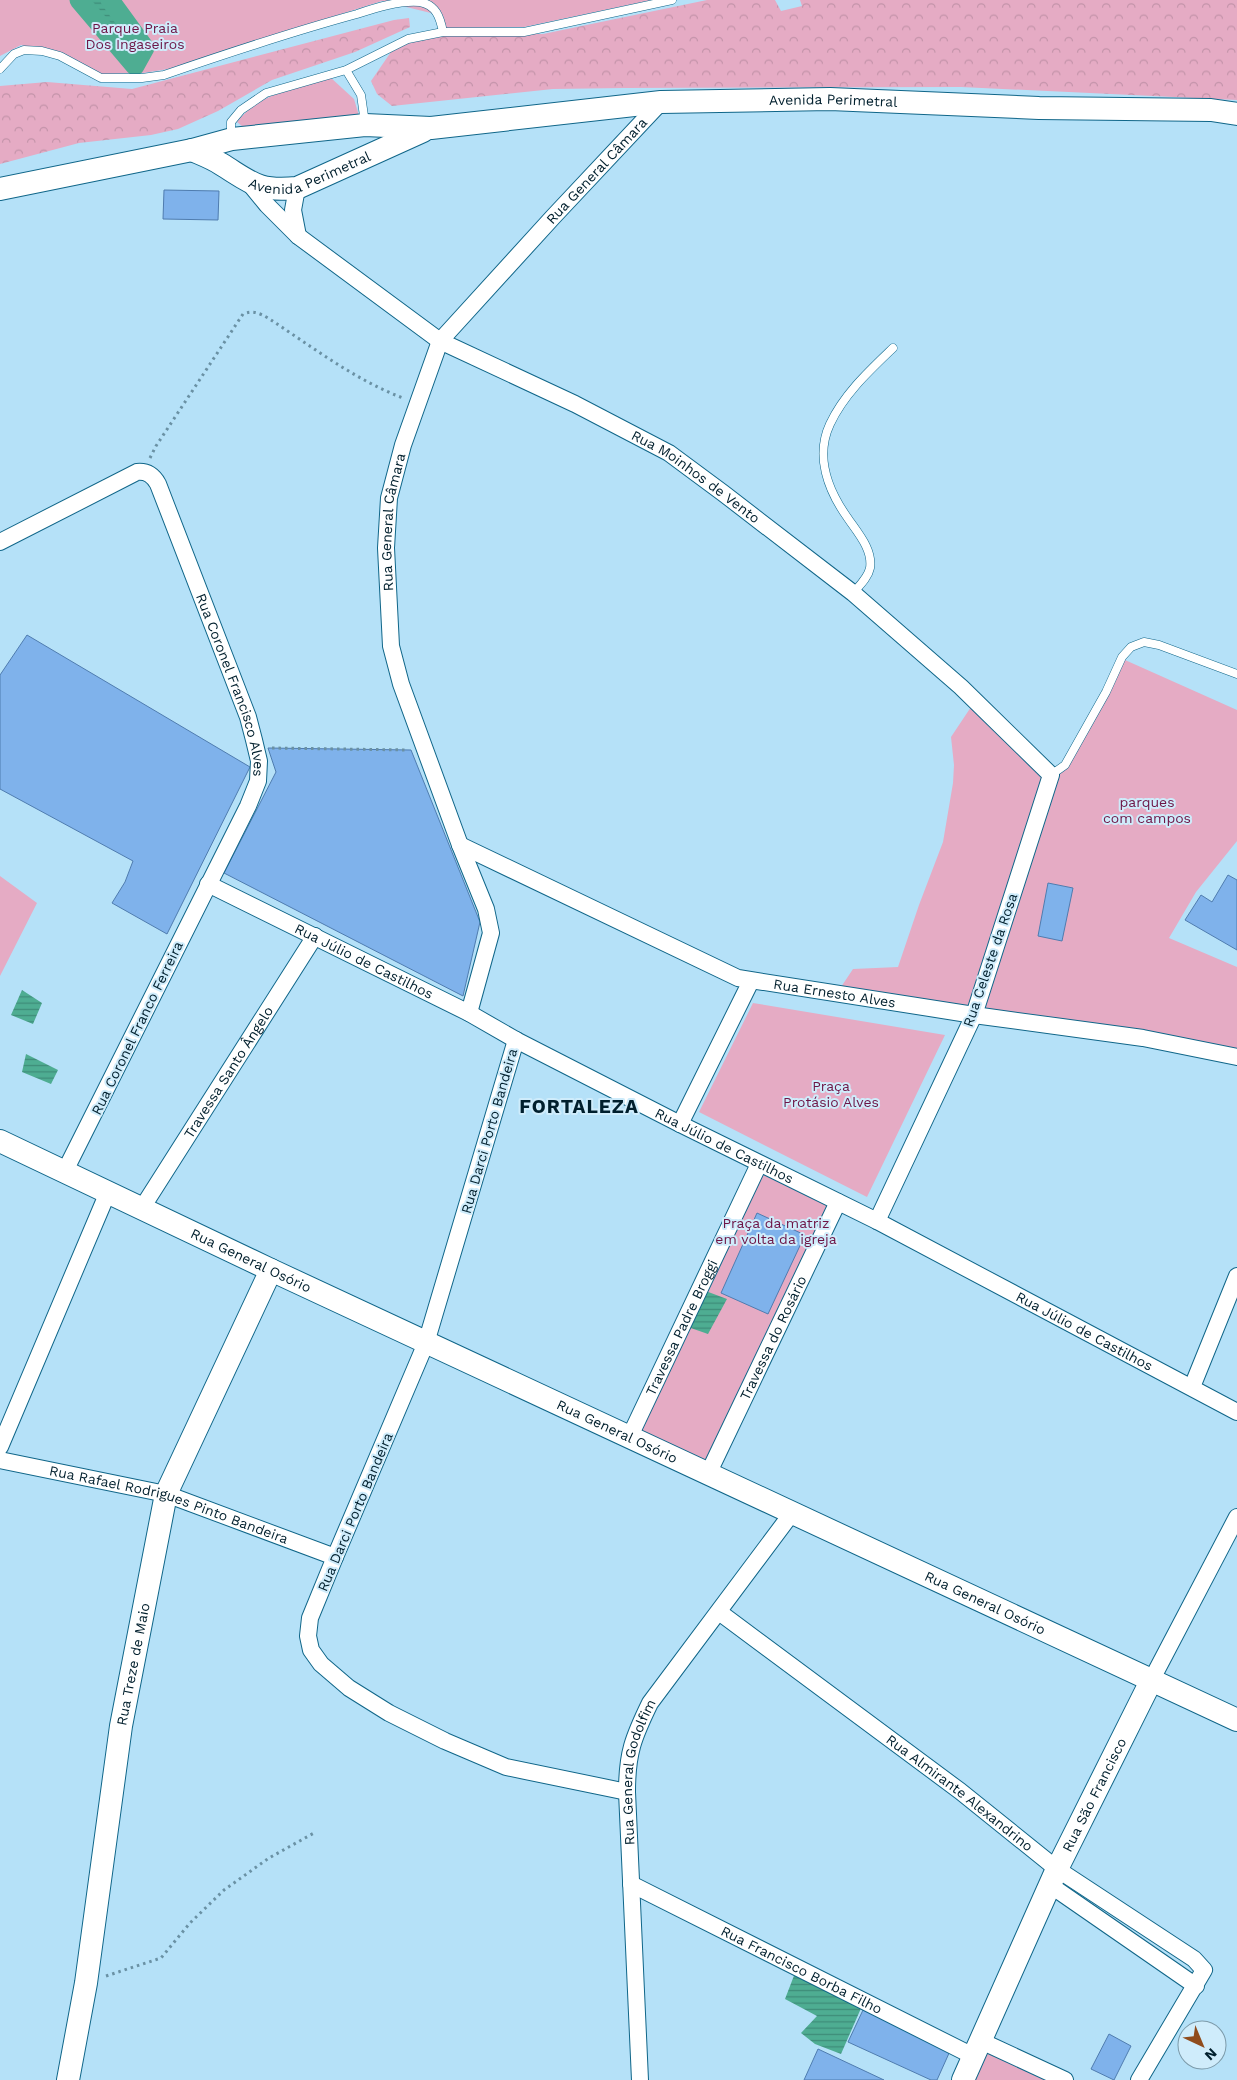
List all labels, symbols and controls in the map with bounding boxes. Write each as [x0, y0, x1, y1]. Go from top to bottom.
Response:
park label: Parque Praia Dos Ingaseiros [85, 20, 185, 52]
street label: Avenida Perimetral [769, 91, 899, 110]
street label: Rua General Câmara [543, 114, 650, 227]
street label: Avenida Perimetral [246, 148, 374, 197]
street label: Rua Moinhos de Vento [629, 427, 763, 526]
street label: Rua General Câmara [378, 451, 409, 592]
street label: Rua Coronel Francisco Alves [193, 591, 267, 777]
park label: parques com campos [1103, 794, 1191, 826]
street label: Rua Celeste da Rosa [960, 891, 1020, 1029]
street label: Rua Júlio de Castilhos [292, 920, 436, 1002]
street label: Rua Coronel Franco Ferreira [88, 939, 186, 1117]
street label: Rua Ernesto Alves [772, 976, 897, 1011]
street label: Travessa Santo Ângelo [181, 1003, 276, 1141]
street label: Rua Darci Porto Bandeira [458, 1047, 520, 1215]
park label: Praça Protásio Alves [783, 1078, 879, 1110]
district label: FORTALEZA [519, 1095, 639, 1118]
street label: Rua Júlio de Castilhos [652, 1105, 796, 1187]
park label: Praça da matriz em volta da igreja [715, 1215, 837, 1247]
street label: Rua General Osório [188, 1225, 314, 1296]
street label: Travessa Padre Broggi [642, 1257, 720, 1398]
street label: Travessa do Rosário [737, 1273, 810, 1403]
street label: Rua Júlio de Castilhos [1013, 1288, 1156, 1374]
street label: Rua General Osório [554, 1396, 680, 1466]
street label: Rua Darci Porto Bandeira [314, 1430, 396, 1594]
street label: Rua Rafael Rodrigues Pinto Bandeira [48, 1462, 291, 1547]
street label: Rua General Osório [922, 1568, 1048, 1638]
street label: Rua Treze de Maio [113, 1601, 153, 1727]
street label: Rua General Godolfim [619, 1696, 659, 1846]
street label: Rua Almirante Alexandrino [883, 1731, 1036, 1854]
street label: Rua São Francisco [1059, 1735, 1129, 1854]
street label: Rua Francisco Borba Filho [718, 1923, 885, 2017]
north arrow [1177, 2020, 1227, 2070]
text: N [1202, 2045, 1220, 2064]

